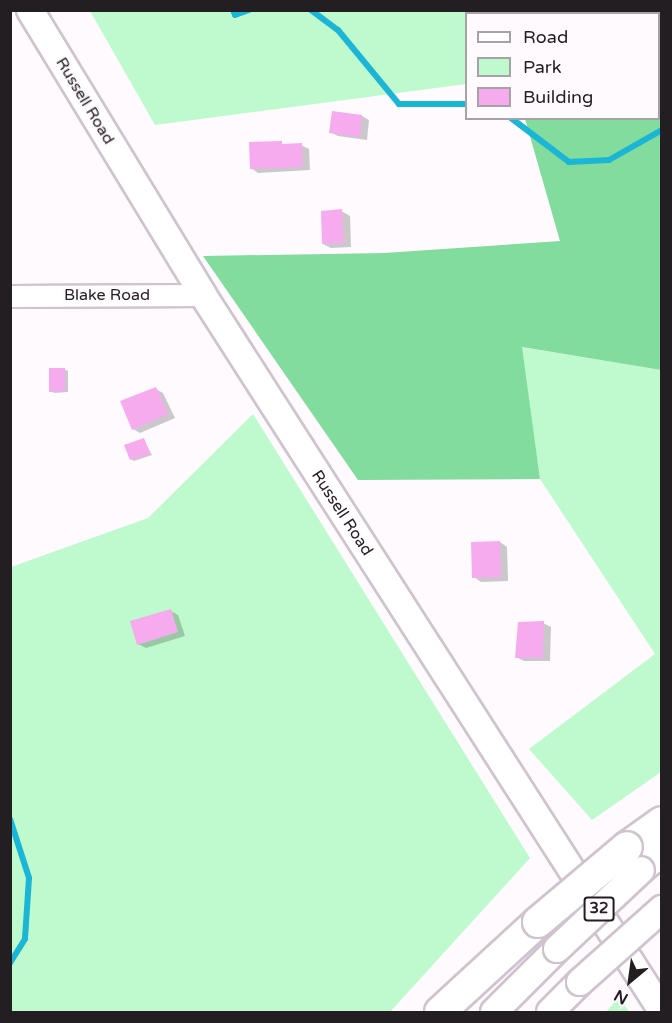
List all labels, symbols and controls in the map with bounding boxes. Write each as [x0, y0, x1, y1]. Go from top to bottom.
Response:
legend [465, 12, 660, 120]
text: Road [523, 26, 568, 48]
street label: Russell Road [52, 54, 118, 148]
text: Park [523, 56, 561, 78]
text: Building [523, 86, 593, 108]
street label: Blake Road [64, 285, 150, 305]
street label: Russell Road [307, 467, 377, 559]
road number: 32 [582, 897, 616, 921]
north arrow [600, 951, 660, 1011]
text: N [611, 985, 632, 1009]

